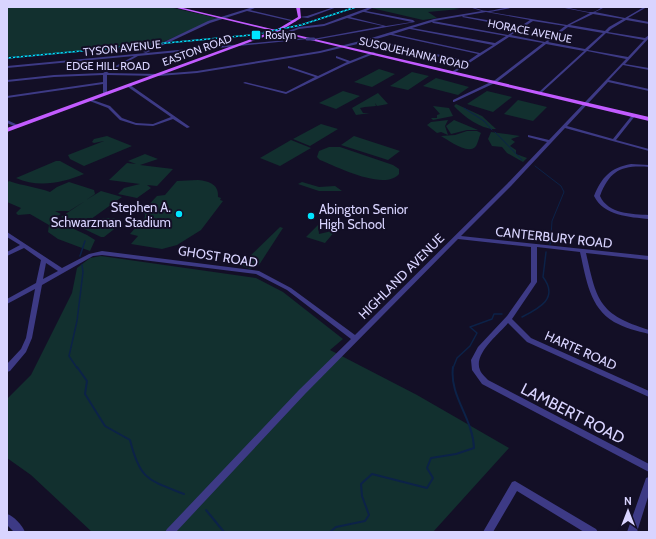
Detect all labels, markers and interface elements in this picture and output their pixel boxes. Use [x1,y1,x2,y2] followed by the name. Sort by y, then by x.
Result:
[487,16,573,46] street label: HORACE AVENUE
[265,28,296,42] place label: Roslyn
[250,29,262,41] marker: Roslyn
[160,31,234,69] street label: EASTON ROAD
[358,34,470,72] street label: SUSQUEHANNA ROAD
[82,37,162,59] street label: TYSON AVENUE
[66,59,150,73] street label: EDGE HILL ROAD
[51,199,171,230] place label: Stephen A. Schwarzman Stadium
[319,201,409,232] place label: Abington Senior High School
[174,209,184,219] marker: Stephen A. Schwarzman Stadium
[306,211,316,221] marker: Abington Senior High School
[495,223,613,251] street label: CANTERBURY ROAD
[355,230,447,322] street label: HIGHLAND AVENUE
[177,242,259,270] street label: GHOST ROAD
[543,327,619,373] street label: HARTE ROAD
[518,379,628,448] street label: LAMBERT ROAD
[608,491,648,531] north arrow
[624,494,632,508] text: N

